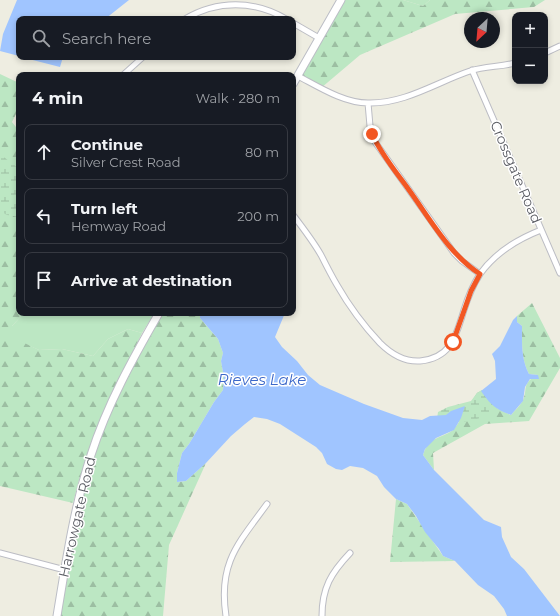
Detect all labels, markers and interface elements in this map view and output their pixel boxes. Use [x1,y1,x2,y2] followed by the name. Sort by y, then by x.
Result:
[464,12,500,48] north arrow
[512,12,548,84] map controls
[512,12,548,48] button: +
[16,16,296,60] search box
[30,27,52,49] icon: search
[62,29,151,48] text: Search here
[512,48,548,84] button: −
[32,88,83,108] text: 4 min
[196,90,280,106] text: Walk · 280 m
[486,118,546,226] street label: Crossgate Road
[363,125,381,143] route end
[71,135,143,154] text: Continue
[33,141,55,163] icon: ahead
[245,144,279,160] text: 80 m
[71,154,180,170] text: Silver Crest Road
[71,199,138,218] text: Turn left
[33,205,55,227] icon: left
[237,208,279,224] text: 200 m
[71,218,166,234] text: Hemway Road
[33,269,55,291] icon: arrive
[71,271,232,290] text: Arrive at destination
[444,333,462,351] route start
[218,370,306,389] water label: Rieves Lake
[54,455,100,579] street label: Harrowgate Road

